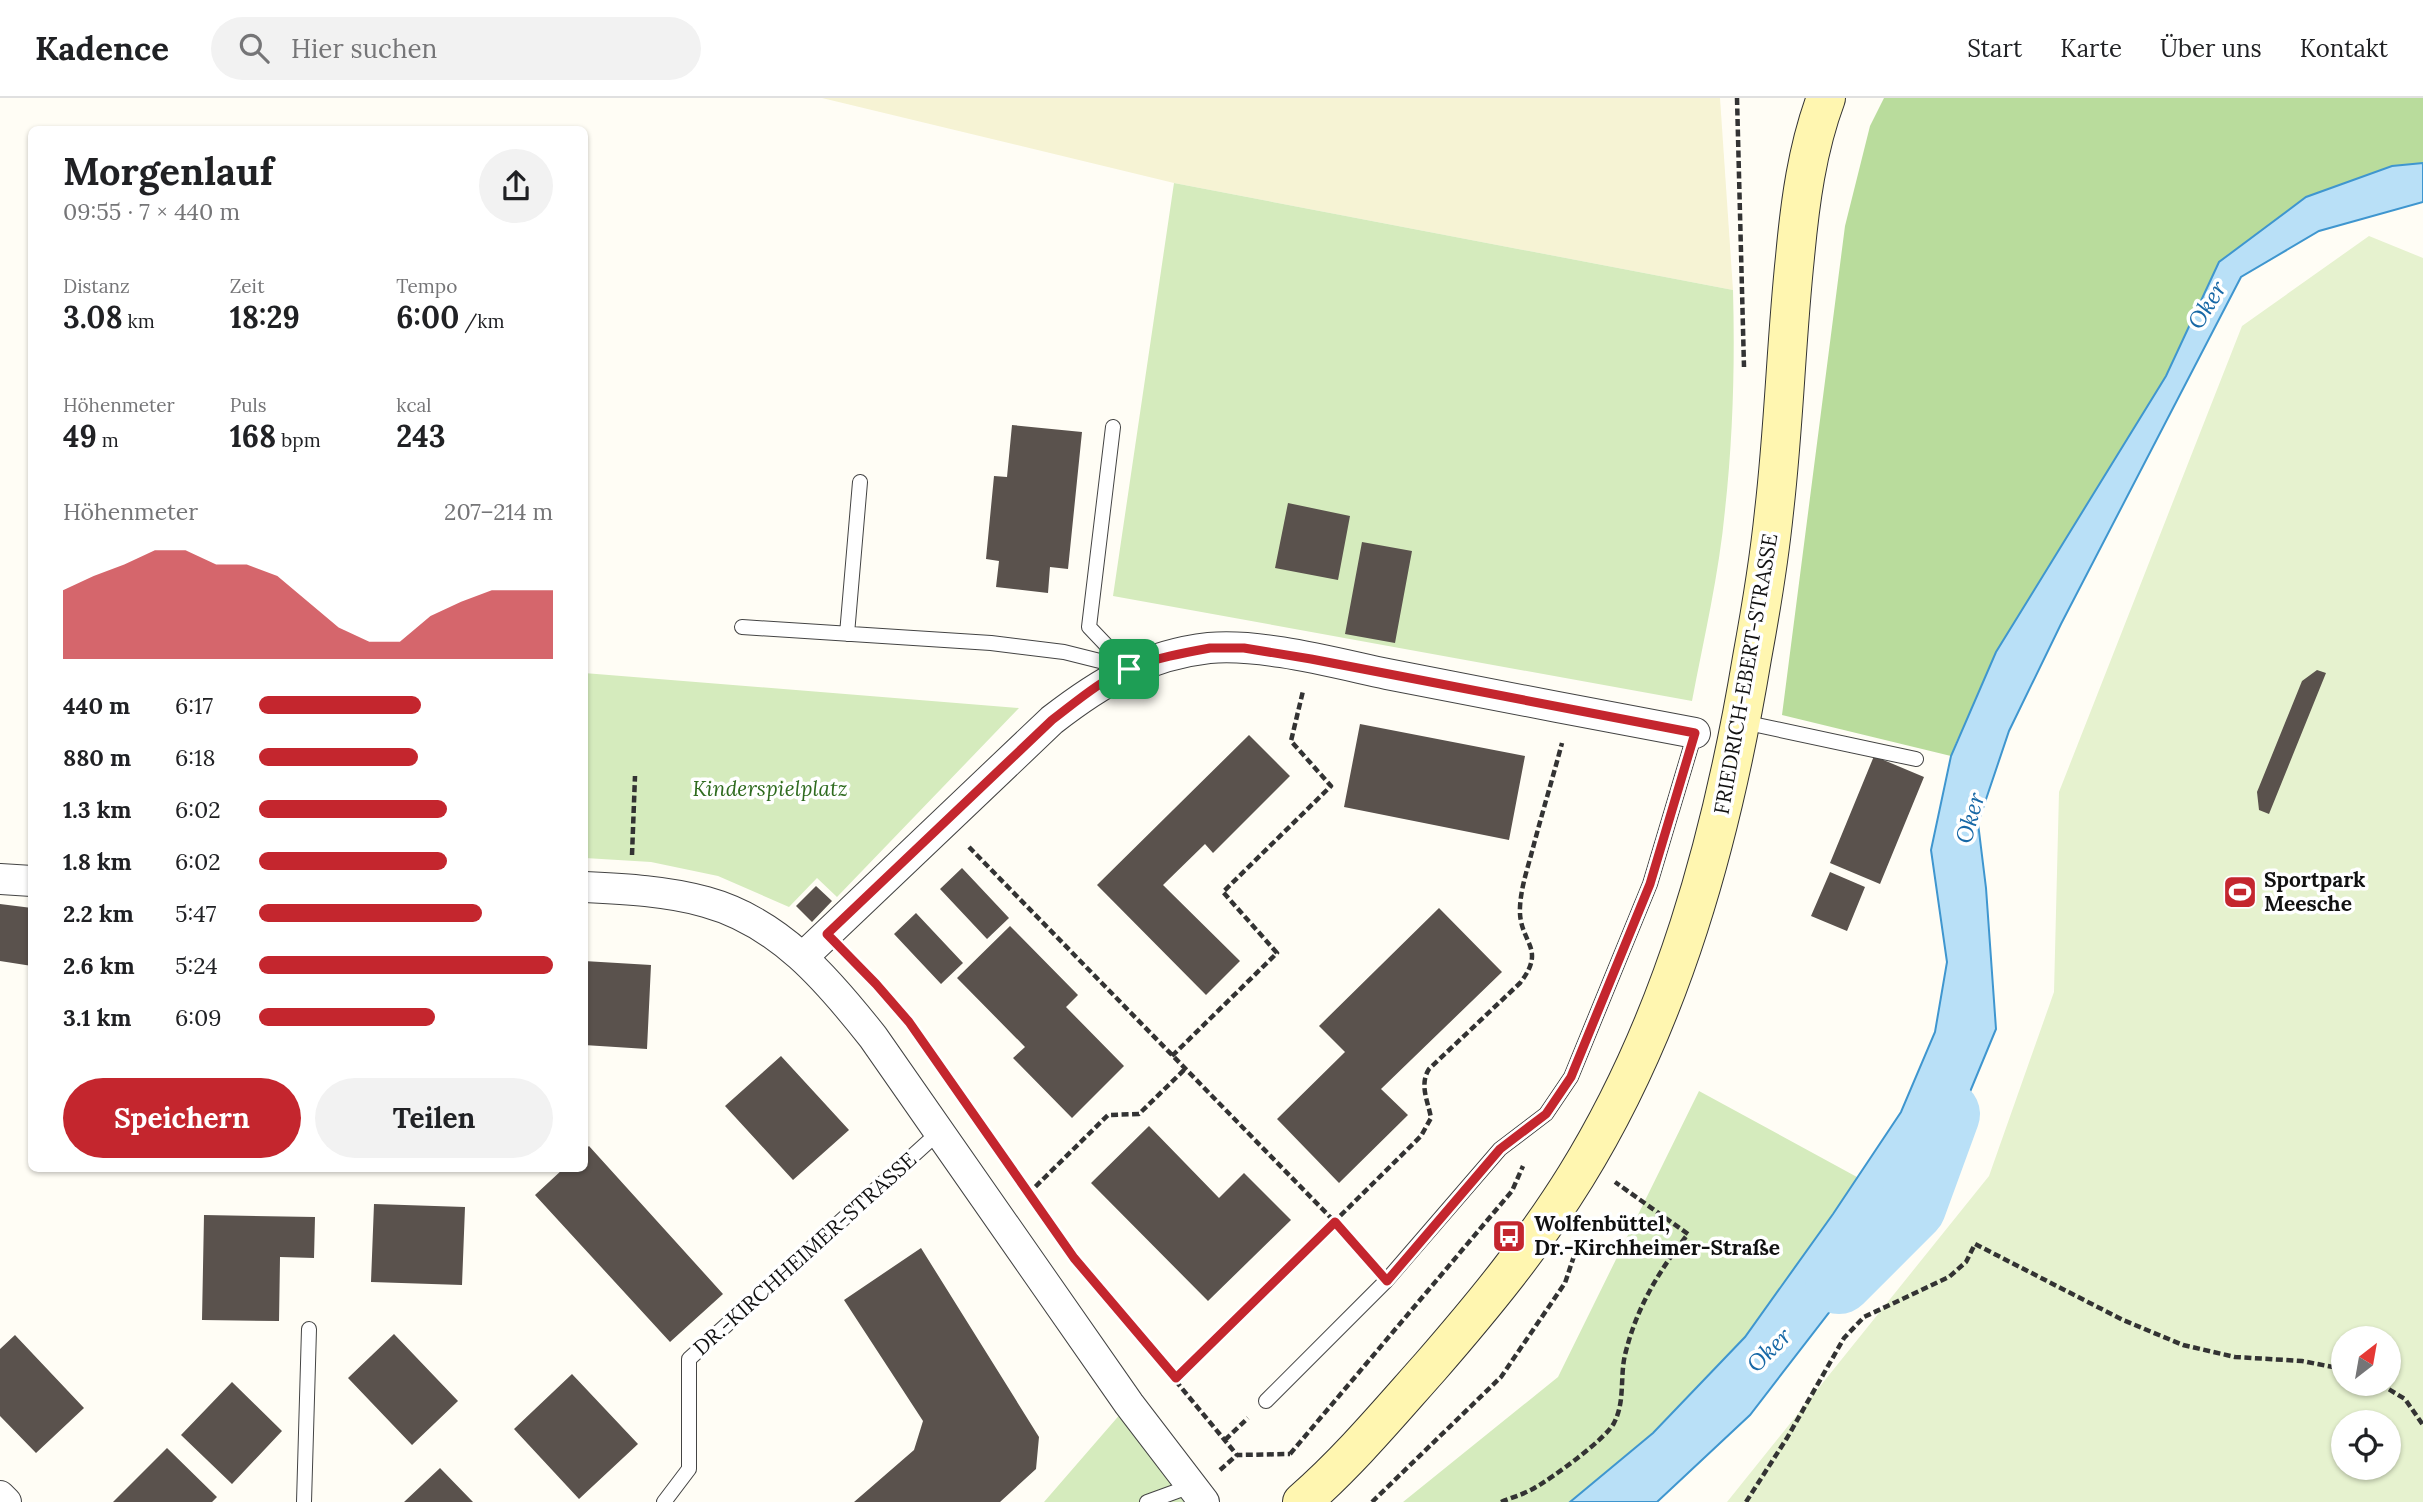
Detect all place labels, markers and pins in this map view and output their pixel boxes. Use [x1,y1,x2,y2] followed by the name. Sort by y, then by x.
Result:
[1099,639,1159,699] pin
[2264,866,2366,917] place label: Sportpark Meesche
[2221,873,2259,911] sports icon: Sportpark Meesche
[1534,1210,1780,1261] place label: Wolfenbüttel, Dr.-Kirchheimer-Straße
[1490,1217,1528,1255] bus stop icon: Wolfenbüttel, Dr.-Kirchheimer-Straße

